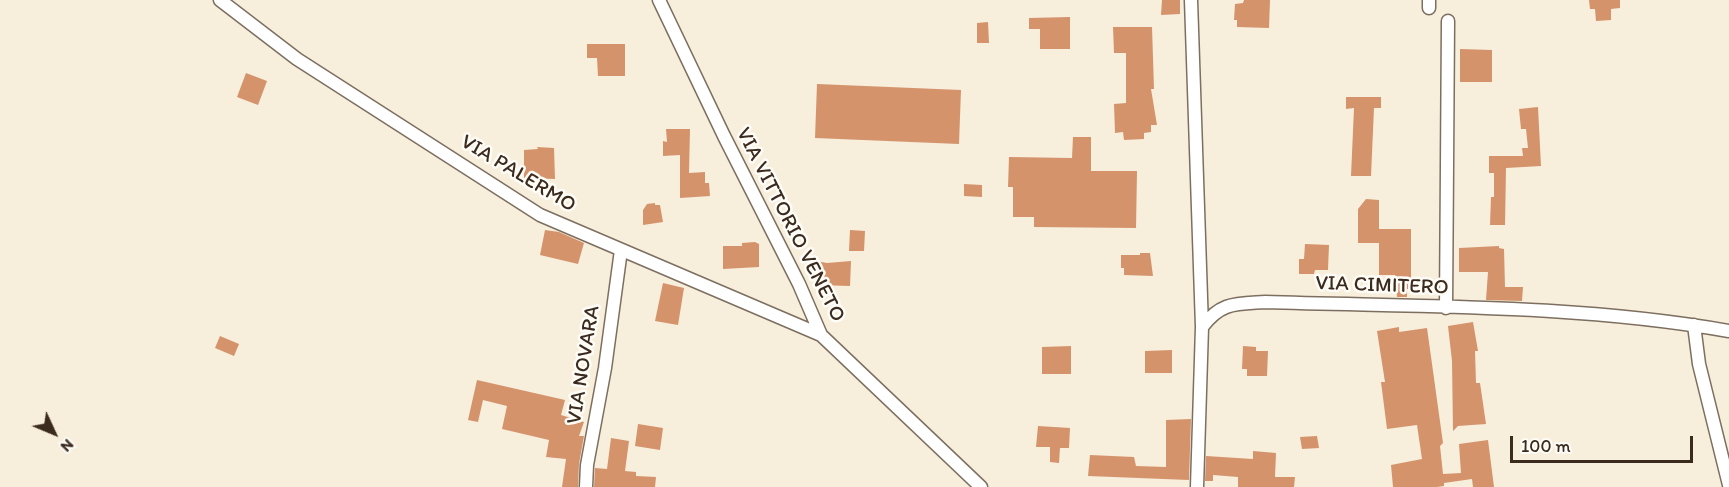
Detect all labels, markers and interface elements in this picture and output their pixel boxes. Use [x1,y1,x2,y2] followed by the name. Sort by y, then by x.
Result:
[730,124,850,326] street label: VIA VITTORIO VENETO
[456,130,580,218] street label: VIA PALERMO
[1315,271,1449,301] street label: VIA CIMITERO
[562,304,606,426] street label: VIA NOVARA
[24,403,84,463] north arrow
[1513,424,1696,462] scale bar
[57,435,78,456] text: N
[1521,435,1571,457] text: 100 m

